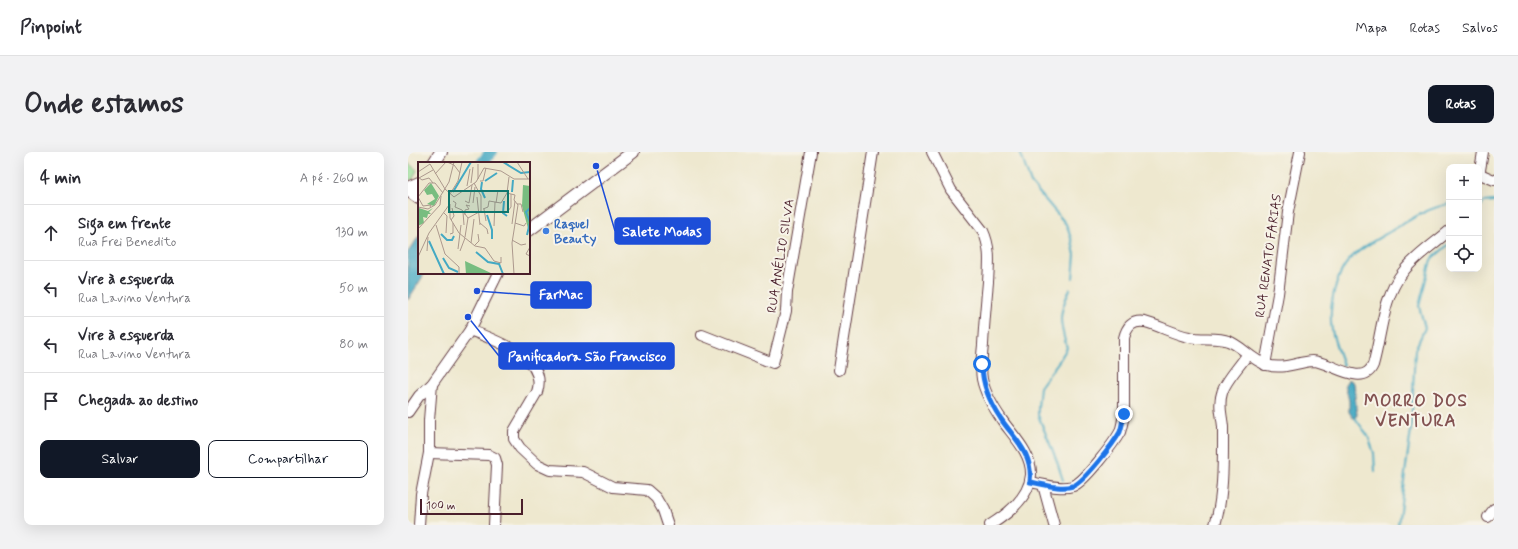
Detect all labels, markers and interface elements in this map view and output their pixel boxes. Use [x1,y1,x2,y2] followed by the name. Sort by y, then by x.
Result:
[20,15,82,40] text: Pinpoint
[1356,19,1387,37] text: Mapa
[1409,19,1440,37] text: Rotas
[1462,19,1498,37] text: Salvos
[1428,85,1494,123] button: Rotas
[24,86,184,123] text: Onde estamos
[418,162,530,274] inset map
[1446,164,1482,272] map controls
[1446,164,1482,200] button: +
[40,167,81,189] text: 4 min
[300,170,368,187] text: A pé · 260 m
[1252,193,1286,319] street label: RUA RENATO FARIAS
[763,198,798,314] street label: RUA ANÉLIO SILVA
[1446,200,1482,236] button: −
[78,214,171,234] text: Siga em frente
[554,216,597,248] place label: Raquel Beauty
[615,218,710,244] callout: Salete Modas
[40,222,62,244] icon: ahead
[622,223,702,241] text: Salete Modas
[335,224,368,241] text: 130 m
[541,226,551,236] marker: Raquel Beauty
[78,234,176,251] text: Rua Frei Benedito
[1446,236,1482,272] button: locate
[78,270,174,290] text: Vire à esquerda
[40,278,62,300] icon: left
[339,280,368,297] text: 50 m
[531,282,591,308] callout: FarMac
[539,286,583,304] text: FarMac
[78,290,191,307] text: Rua Lavino Ventura
[78,326,174,346] text: Vire à esquerda
[40,334,62,356] icon: left
[339,336,368,353] text: 80 m
[499,343,674,369] callout: Panificadora São Francisco
[78,346,191,363] text: Rua Lavino Ventura
[508,348,666,366] text: Panificadora São Francisco
[973,355,991,373] route start
[40,390,62,412] icon: arrive
[1364,390,1468,432] district label: MORRO DOS VENTURA
[78,391,198,411] text: Chegada ao destino
[1115,405,1133,423] route end
[40,440,200,478] button: Salvar
[208,440,368,478] button: Compartilhar
[420,497,523,516] scale bar
[426,499,456,513] text: 100 m

